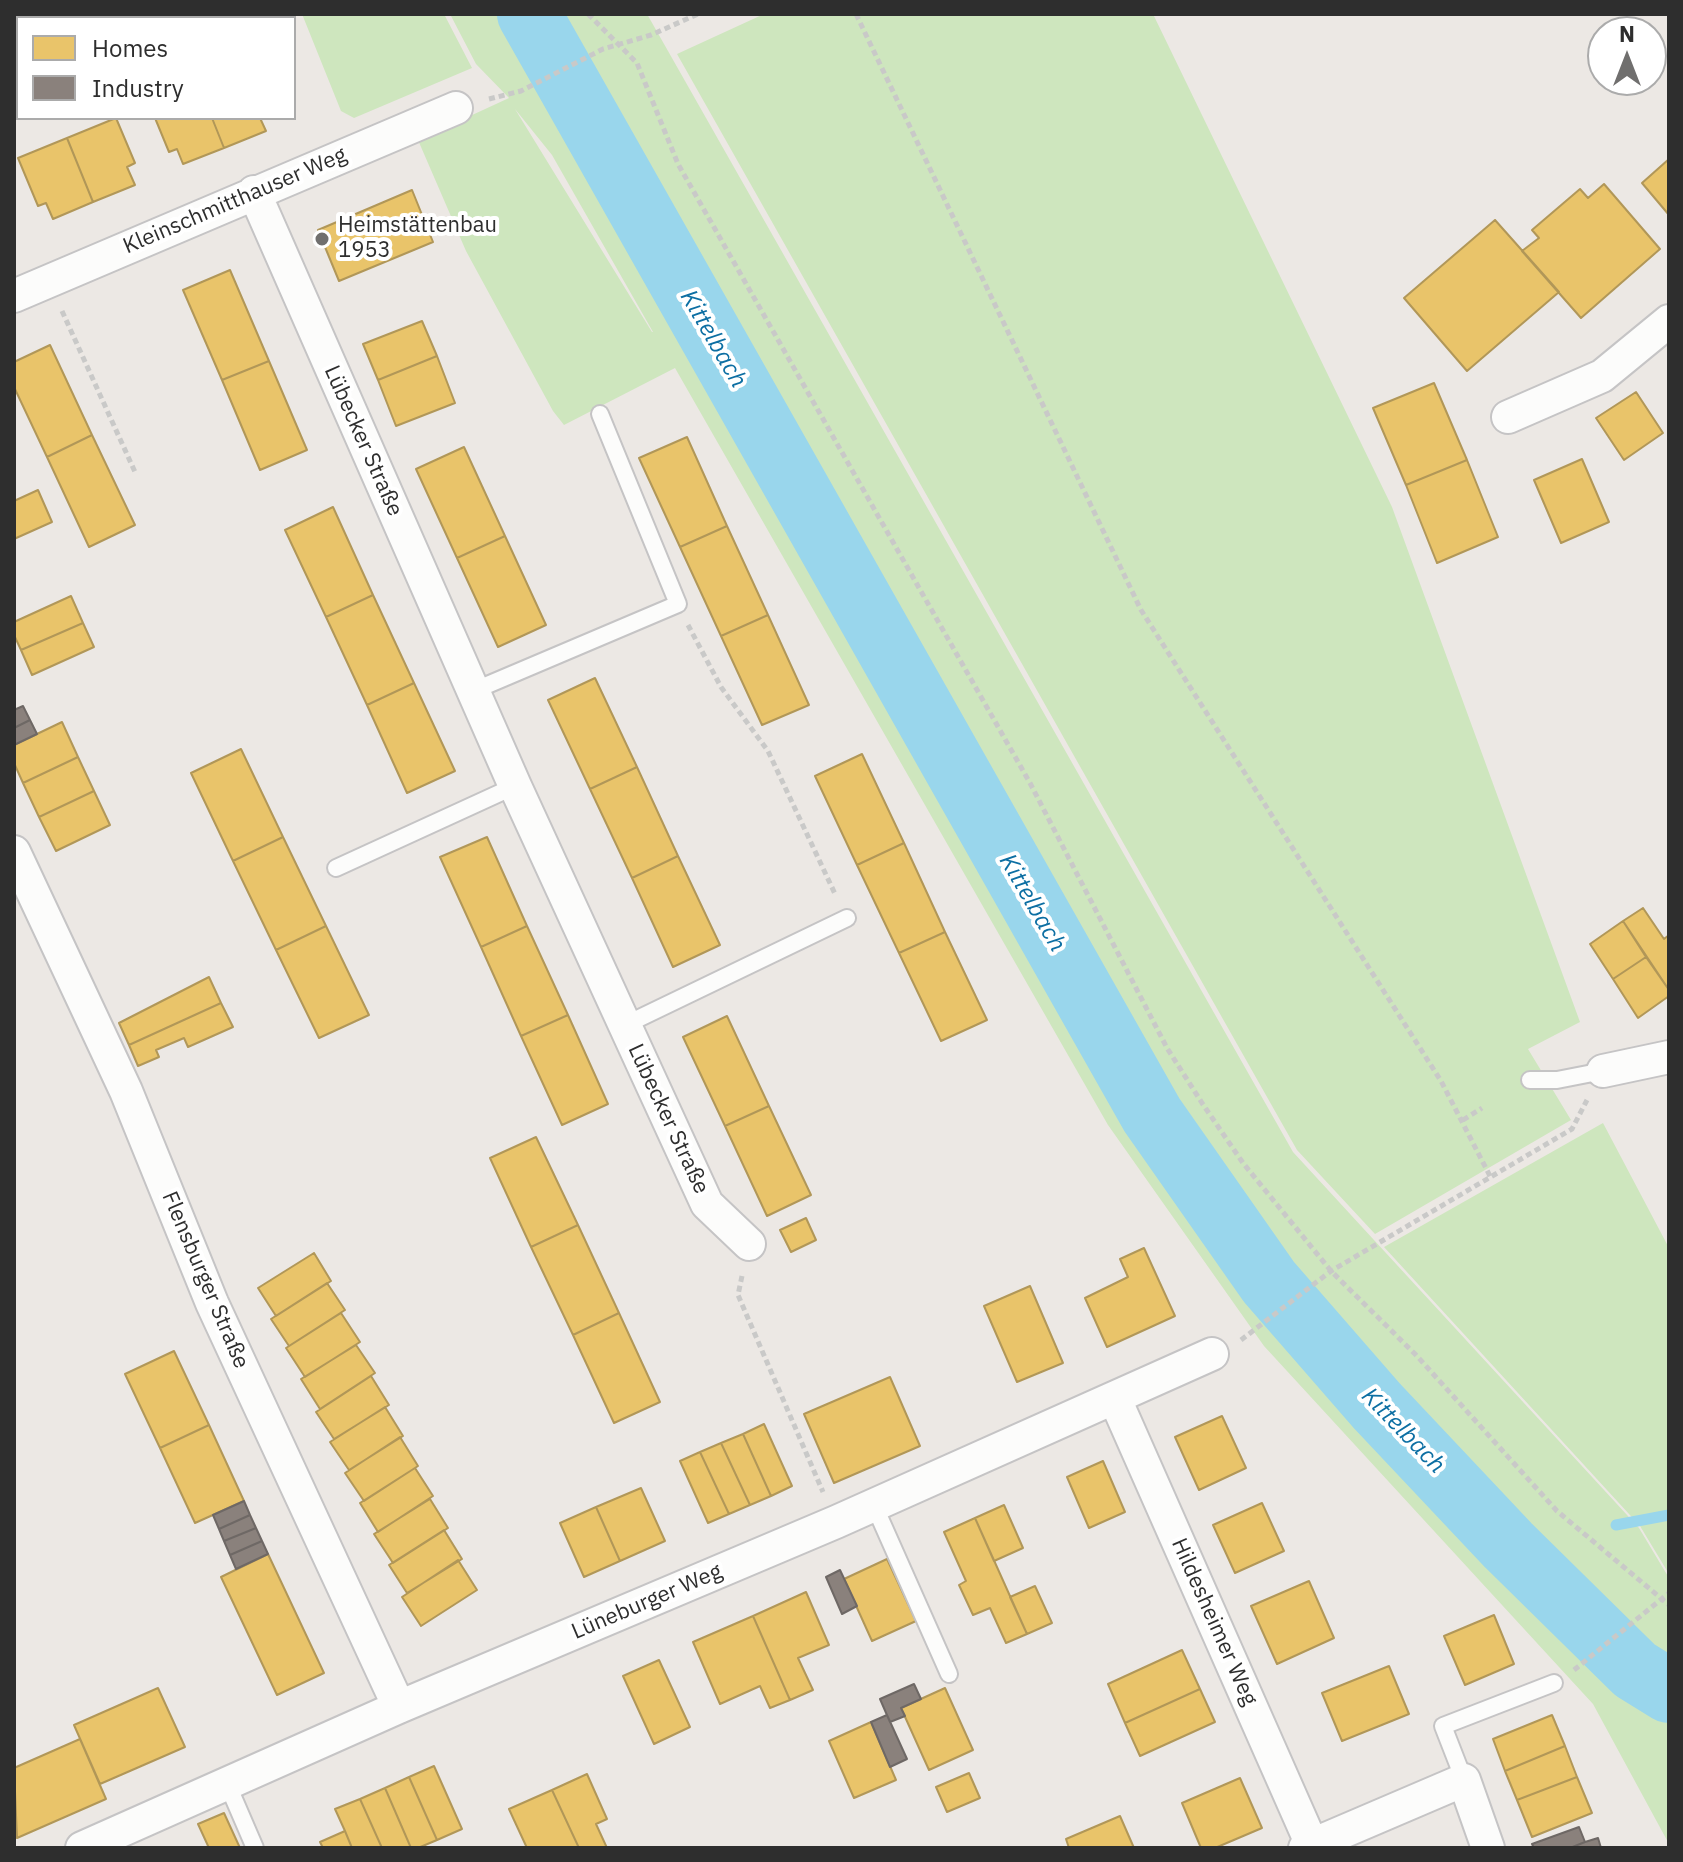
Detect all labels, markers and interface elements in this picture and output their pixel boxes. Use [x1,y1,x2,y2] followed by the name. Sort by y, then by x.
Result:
[16,16,296,120] legend
[1587,16,1667,96] north arrow
[1619,19,1635,48] text: N
[92,32,168,64] text: Homes
[92,72,184,104] text: Industry
[119,142,351,260] street label: Kleinschmitthauser Weg
[338,213,497,264] place label: Heimstättenbau 1953
[313,230,331,248] marker: Heimstättenbau 1953
[674,285,752,393] water label: Kittelbach
[318,362,408,520] street label: Lübecker Straße
[993,849,1071,957] water label: Kittelbach
[622,1040,714,1198] street label: Lübecker Straße
[156,1188,254,1372] street label: Flensburger Straße
[1355,1382,1451,1480] water label: Kittelbach
[1165,1534,1263,1710] street label: Hildesheimer Weg
[568,1558,726,1646] street label: Lüneburger Weg

